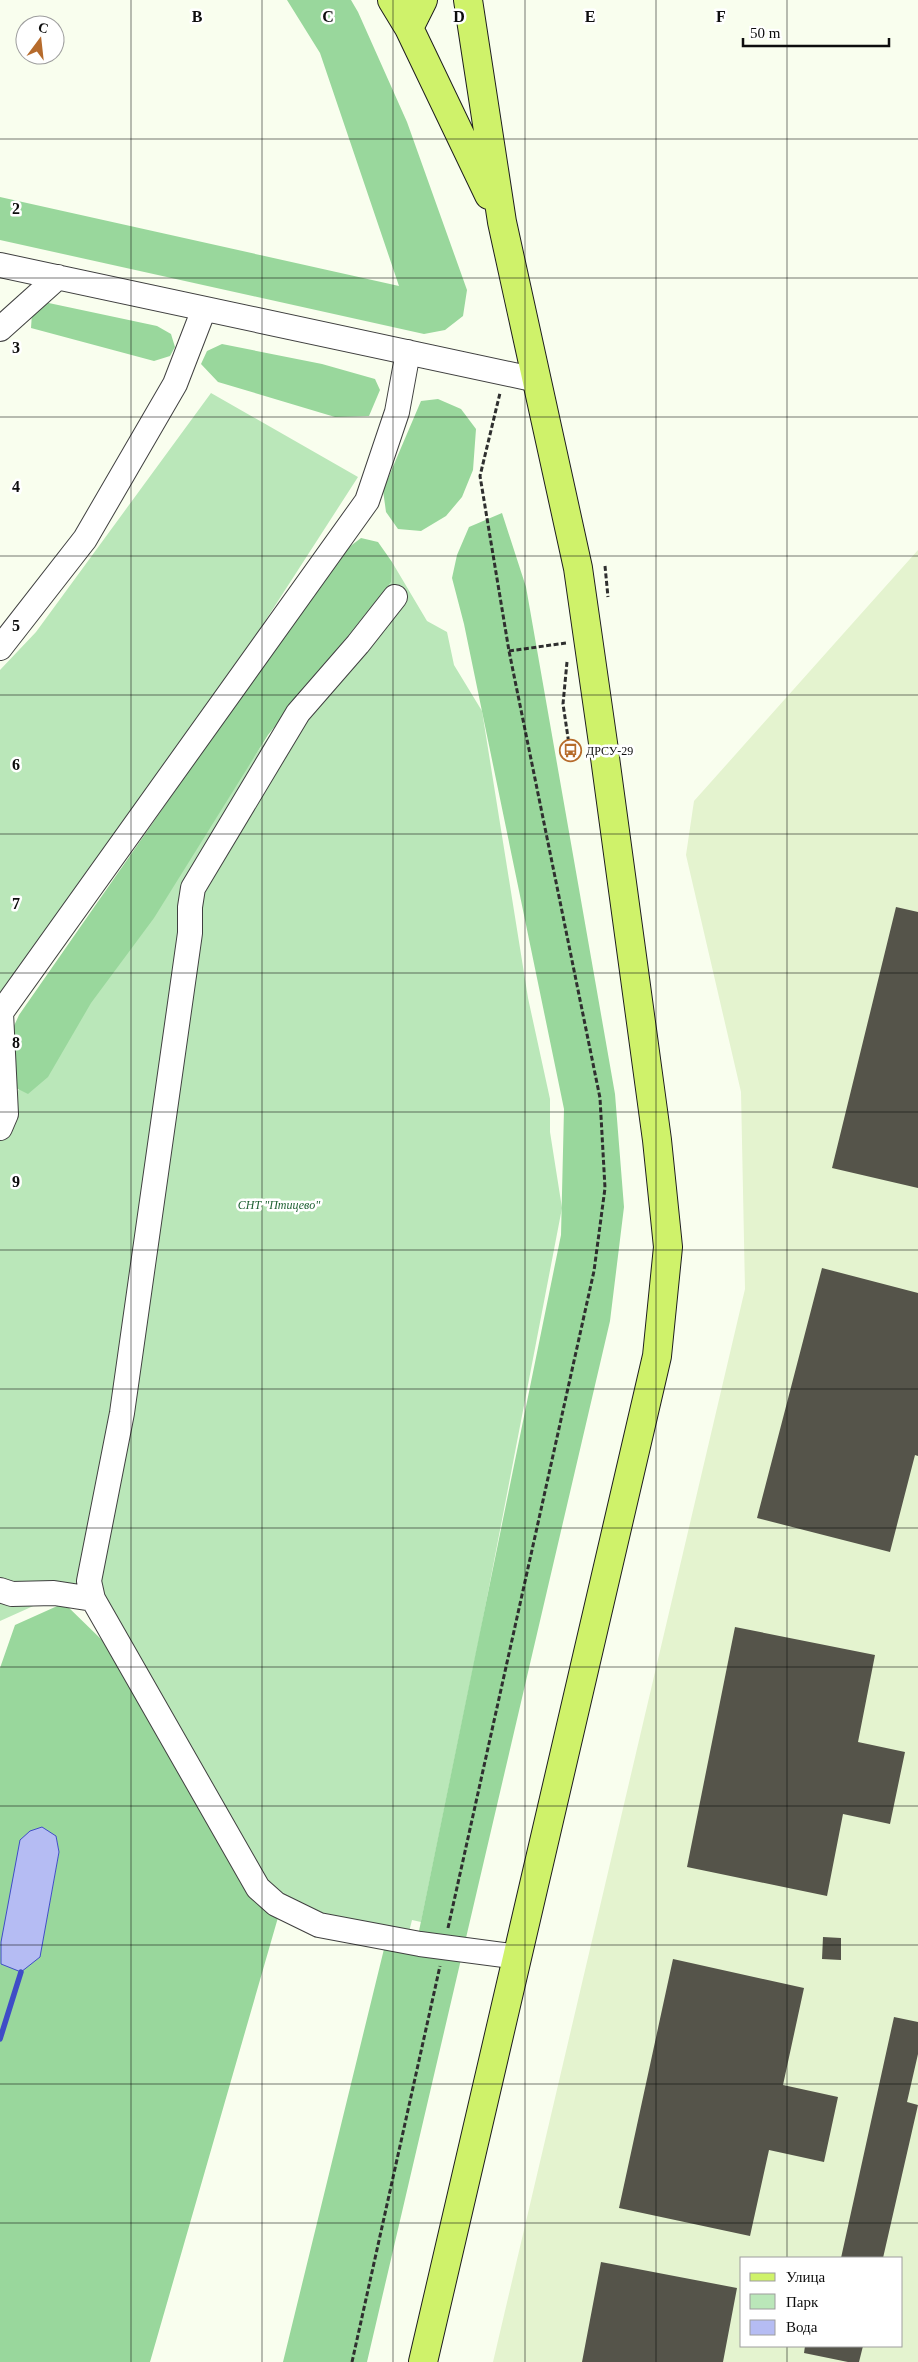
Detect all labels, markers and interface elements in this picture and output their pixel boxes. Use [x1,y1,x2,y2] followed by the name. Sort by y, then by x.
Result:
[192,8,203,25] text: B
[322,8,334,25] text: C
[453,8,465,25] text: D
[585,8,595,25] text: E
[716,8,726,25] text: F
[15,15,65,65] north arrow
[743,15,889,47] scale bar
[36,19,50,36] text: С
[750,25,781,41] text: 50 m
[12,200,20,217] text: 2
[12,339,20,356] text: 3
[12,478,20,495] text: 4
[12,617,20,634] text: 5
[558,739,582,763] bus stop icon: ДРСУ-29
[586,744,633,758] place label: ДРСУ-29
[12,756,20,773] text: 6
[12,895,20,912] text: 7
[12,1034,20,1051] text: 8
[12,1173,20,1190] text: 9
[238,1198,321,1212] park label: СНТ "Птицево"
[740,2257,903,2347] legend
[786,2269,825,2285] text: Улица
[786,2294,819,2310] text: Парк
[786,2319,818,2335] text: Вода

